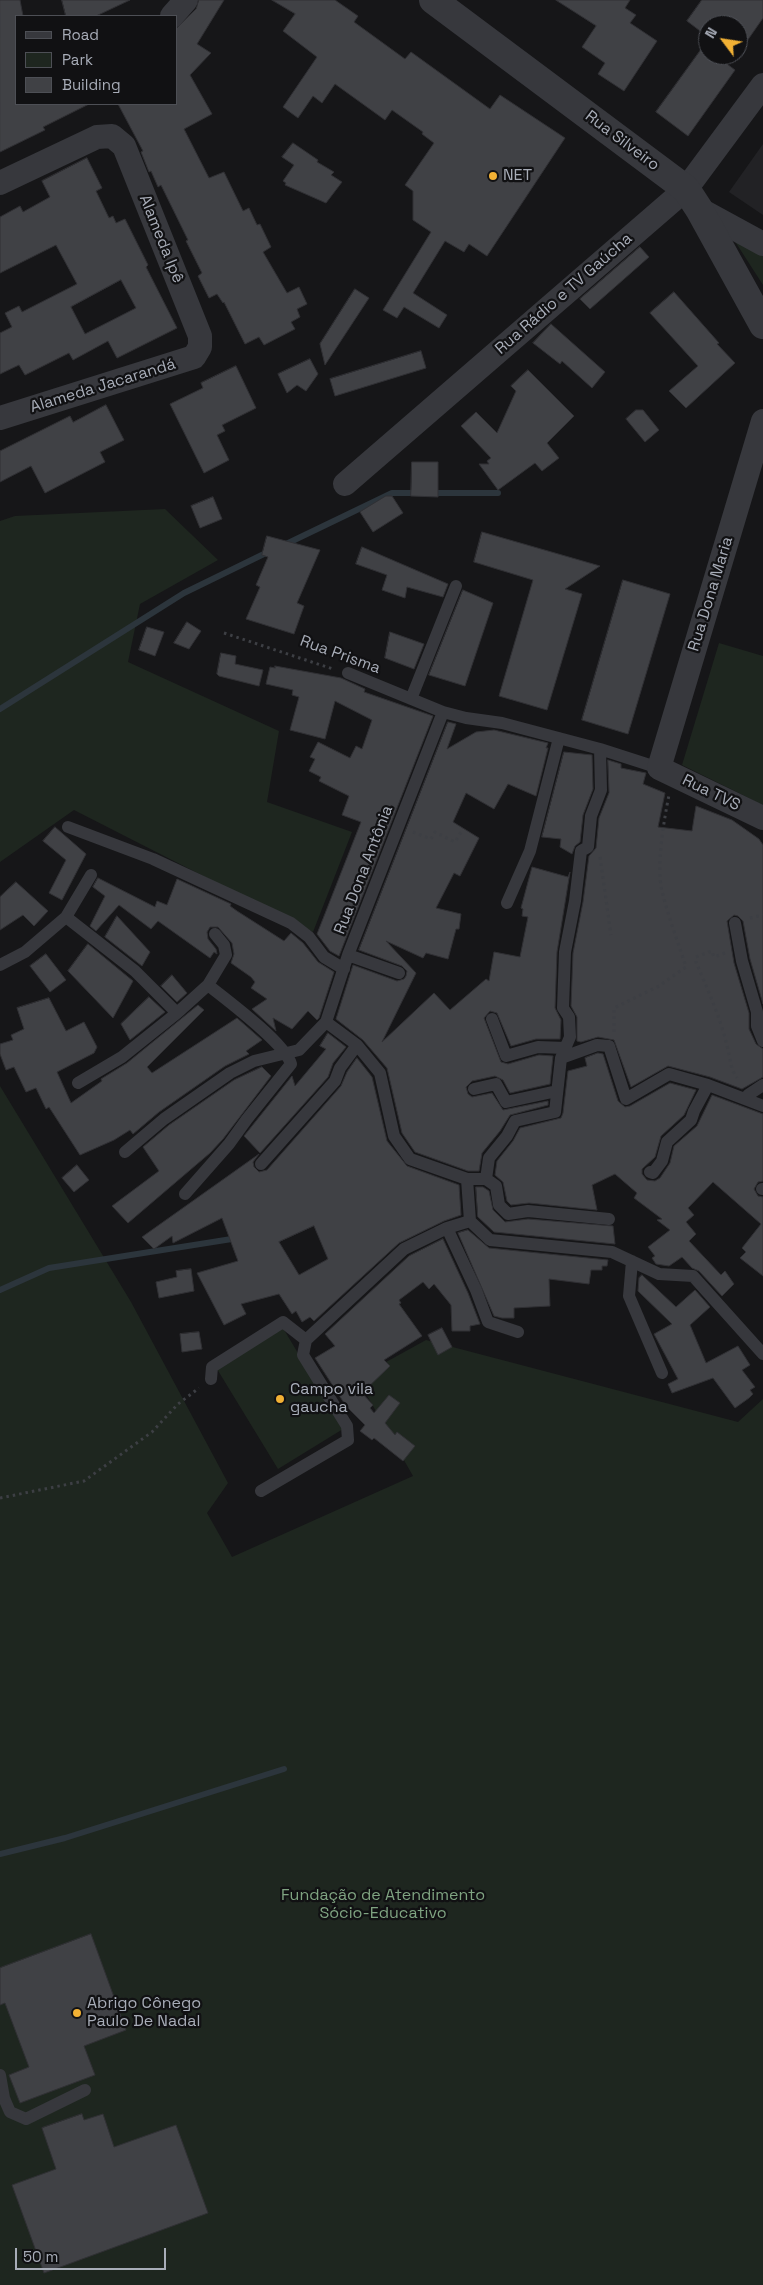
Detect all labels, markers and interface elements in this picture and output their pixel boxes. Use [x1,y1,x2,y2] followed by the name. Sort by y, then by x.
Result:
[15,15,178,105] legend
[698,15,748,65] north arrow
[701,24,721,41] text: N
[62,25,99,44] text: Road
[62,50,93,69] text: Park
[62,75,121,94] text: Building
[581,107,663,175] street label: Rua Silveiro
[503,166,532,186] place label: NET
[487,170,499,182] marker: NET
[135,192,187,286] street label: Alameda Ipê
[491,229,637,359] street label: Rua Rádio e TV Gaúcha
[28,355,178,417] street label: Alameda Jacarandá
[684,534,738,654] street label: Rua Dona Maria
[297,632,383,678] street label: Rua Prisma
[679,771,743,815] street label: Rua TVS
[331,803,397,937] street label: Rua Dona Antônia
[290,1380,373,1418] place label: Campo vila gaucha
[274,1393,286,1405] marker: Campo vila gaucha
[281,1886,485,1924] park label: Fundação de Atendimento Sócio-Educativo
[87,1994,201,2032] place label: Abrigo Cônego Paulo De Nadal
[71,2007,83,2019] marker: Abrigo Cônego Paulo De Nadal
[18,2238,169,2270] scale bar
[23,2247,58,2266] text: 50 m

